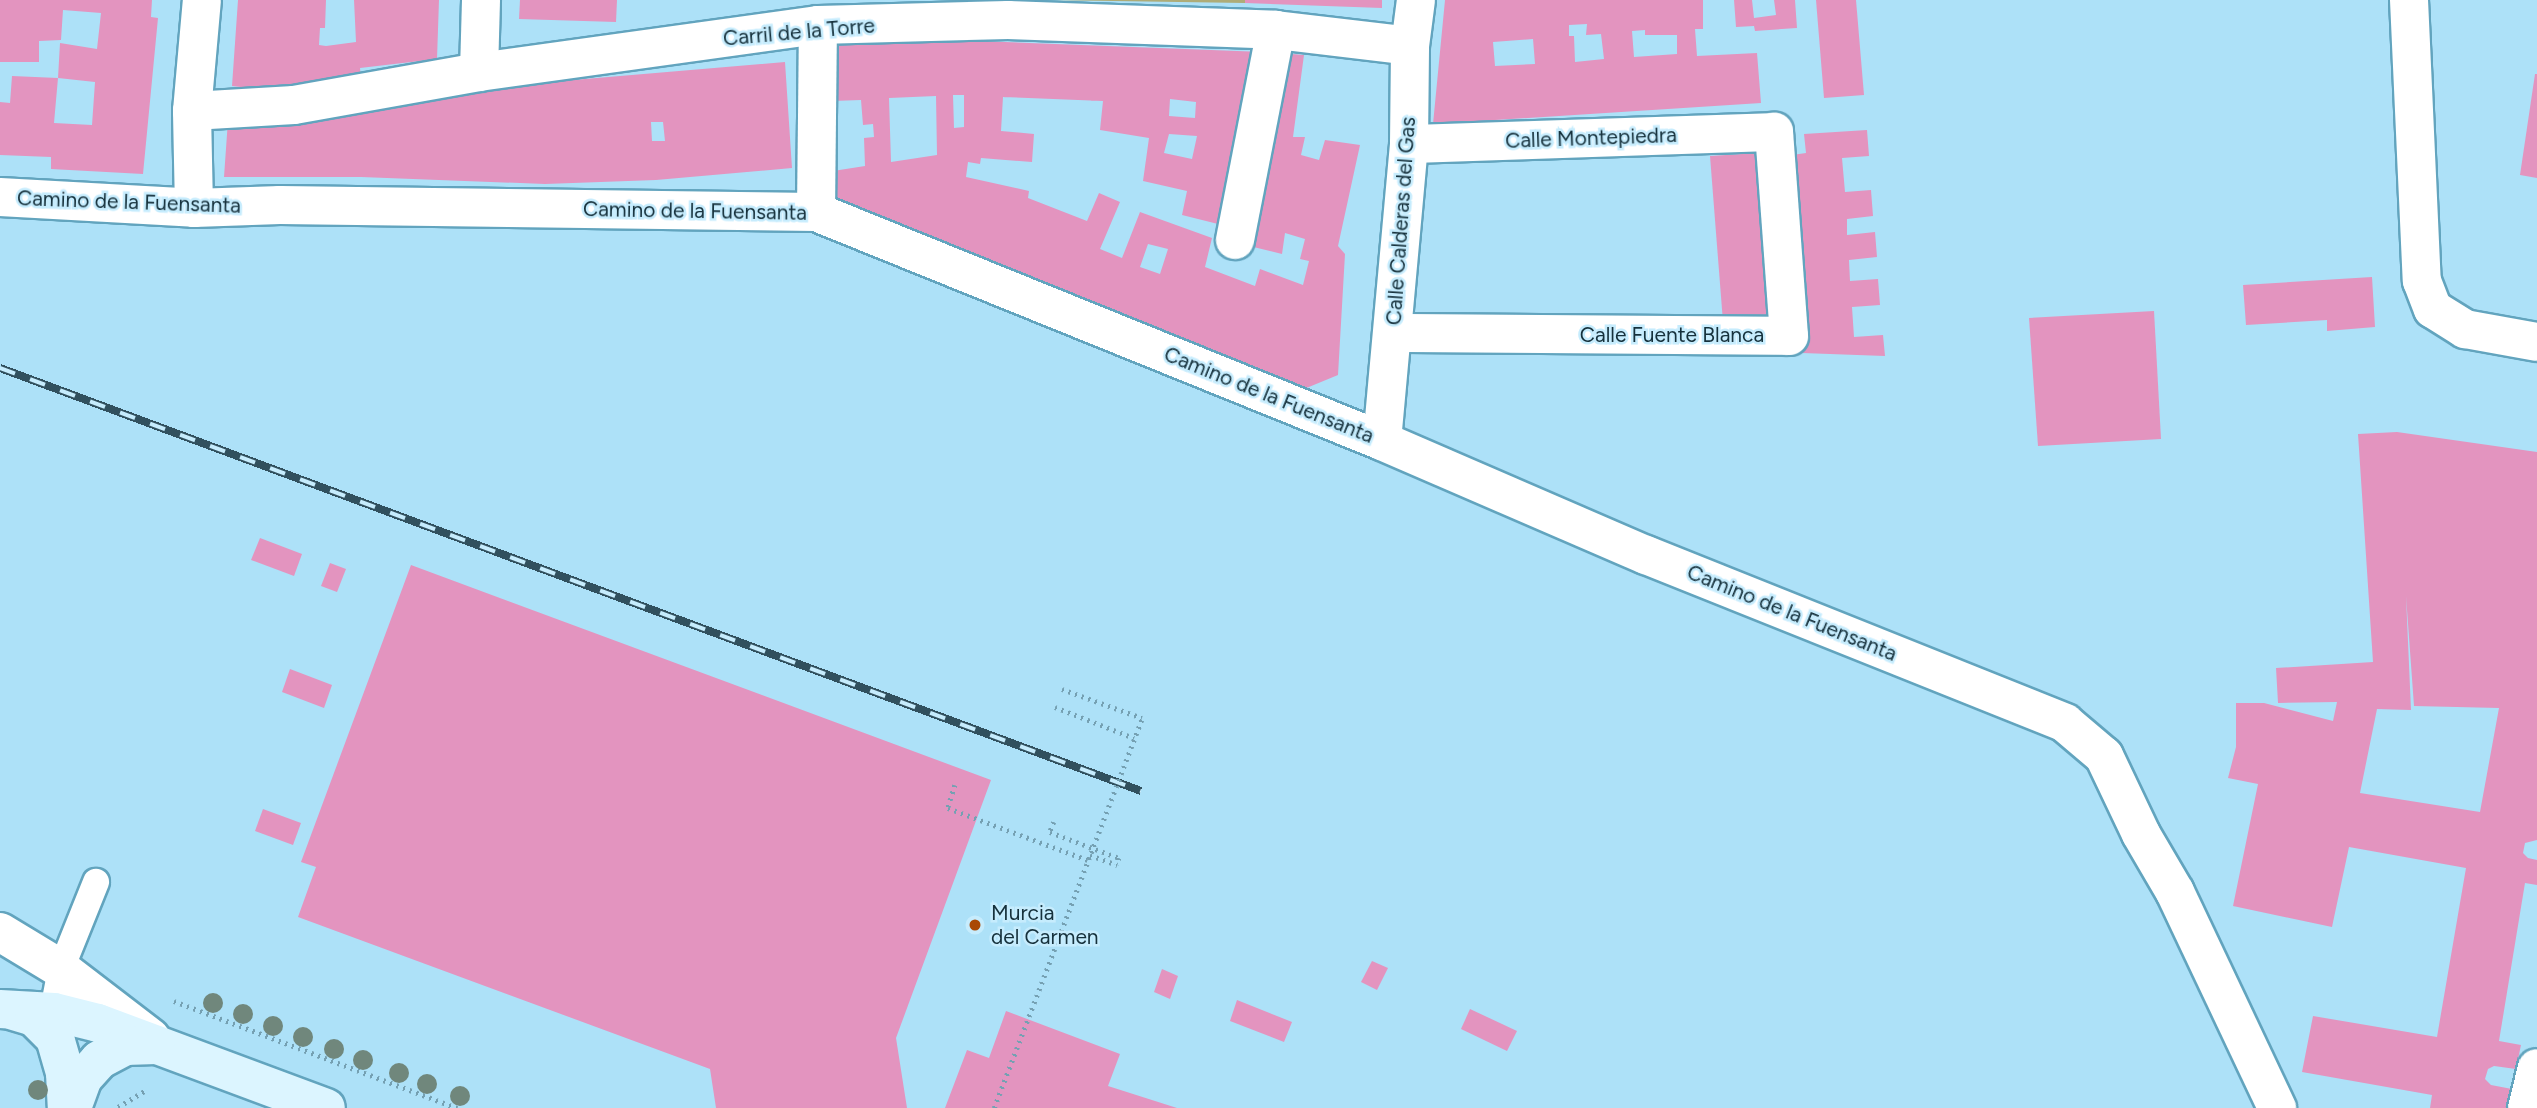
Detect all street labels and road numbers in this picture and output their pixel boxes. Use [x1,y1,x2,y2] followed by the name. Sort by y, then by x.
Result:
[722,13,876,51] street label: Carril de la Torre
[1381,116,1421,326] street label: Calle Calderas del Gas
[1505,122,1677,154] street label: Calle Montepiedra
[17,185,241,219] street label: Camino de la Fuensanta
[583,196,807,226] street label: Camino de la Fuensanta
[1580,322,1764,348] street label: Calle Fuente Blanca
[1160,341,1378,449] street label: Camino de la Fuensanta
[1683,559,1901,667] street label: Camino de la Fuensanta

